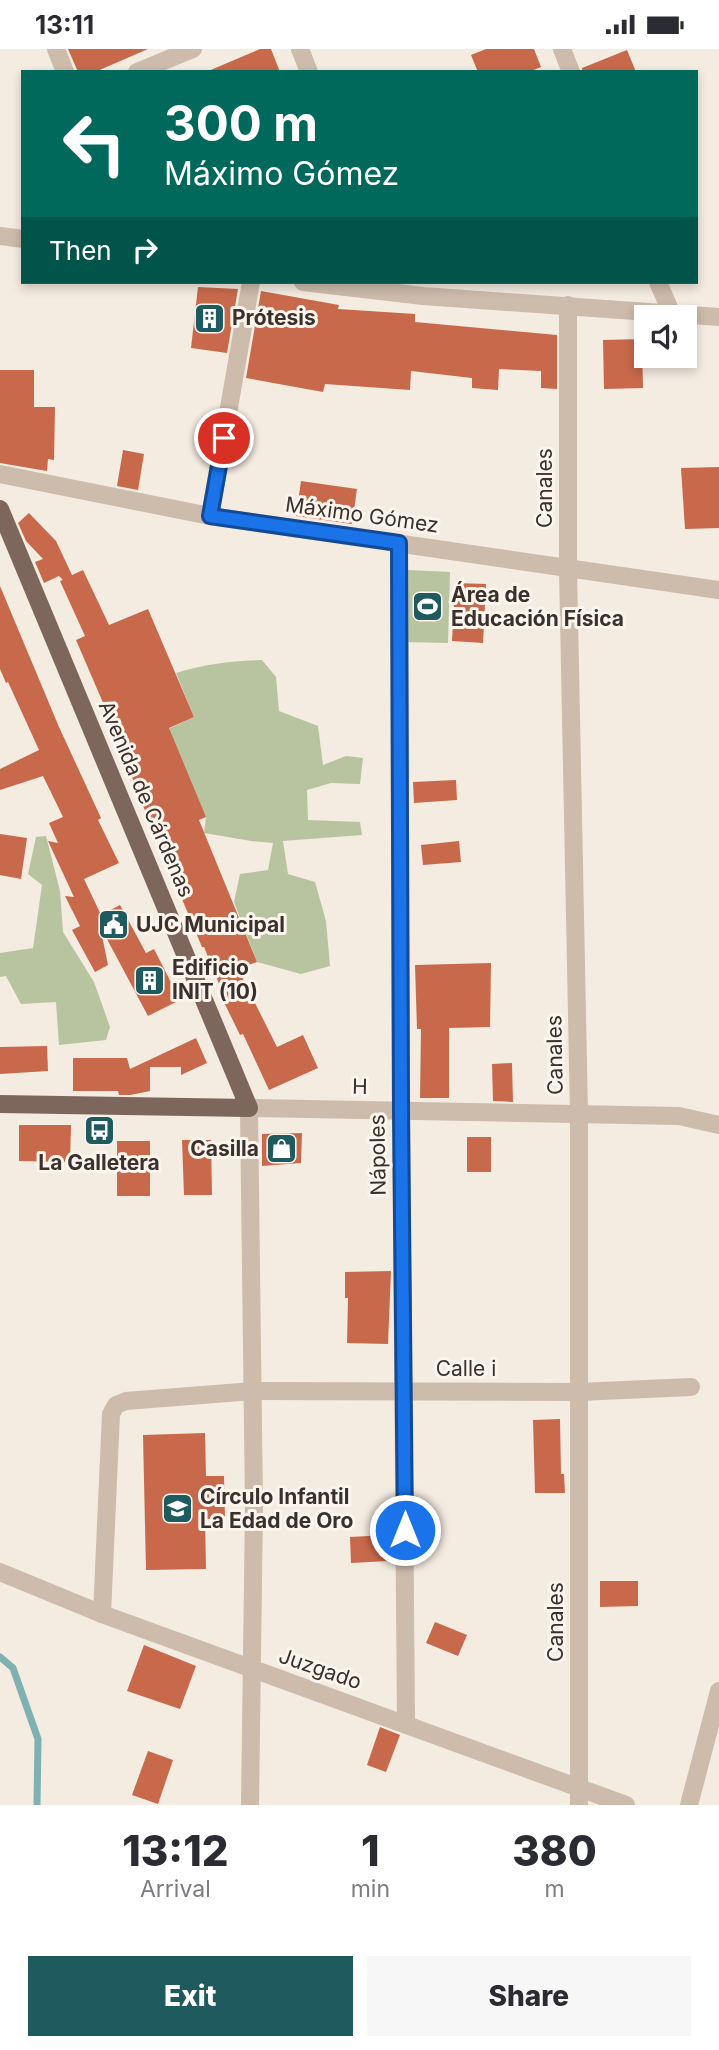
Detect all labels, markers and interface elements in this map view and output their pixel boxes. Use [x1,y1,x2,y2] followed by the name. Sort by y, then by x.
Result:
[35,9,94,40] text: 13:11
[164,94,318,153] text: 300 m
[49,98,140,189] icon: left
[164,154,399,193] text: Máximo Gómez
[126,231,164,269] icon: right
[49,235,112,266] text: Then
[192,301,226,335] building icon: Prótesis
[232,305,316,330] place label: Prótesis
[634,305,697,368] map controls
[634,305,697,368] button: sound
[194,408,254,468] pin
[205,419,243,457] icon: arrive
[532,448,557,528] street label: Canales
[284,491,440,538] street label: Máximo Gómez
[451,581,624,631] place label: Área de Educación Física
[411,590,445,624] sports icon: Área de Educación Física
[94,697,199,901] street label: Avenida de Cárdenas
[96,908,130,942] public building icon: UJC Municipal
[136,912,285,937] place label: UJC Municipal
[172,955,258,1004] place label: Edificio INIT (10)
[132,963,166,997] building icon: Edificio INIT (10)
[541,1015,568,1095] street label: Canales
[352,1074,368,1099] street label: H
[82,1114,116,1148] bus stop icon: La Galletera
[364,1114,391,1196] street label: Nápoles
[265,1132,299,1166] shop icon: Casilla
[190,1136,259,1161] place label: Casilla
[38,1150,160,1175] place label: La Galletera
[436,1356,496,1381] street label: Calle i
[200,1484,353,1533] place label: Círculo Infantil La Edad de Oro
[160,1492,194,1526] school or university icon: Círculo Infantil La Edad de Oro
[368,1493,442,1567] position arrow
[543,1582,568,1662] street label: Canales
[276,1643,365,1694] street label: Juzgado
[122,1825,228,1876] text: 13:12
[361,1825,380,1876] text: 1
[512,1825,597,1876] text: 380
[140,1875,211,1903] text: Arrival
[351,1875,390,1903] text: min
[544,1875,565,1903] text: m
[28,1956,353,2036] button: Exit
[367,1956,691,2036] button: Share

